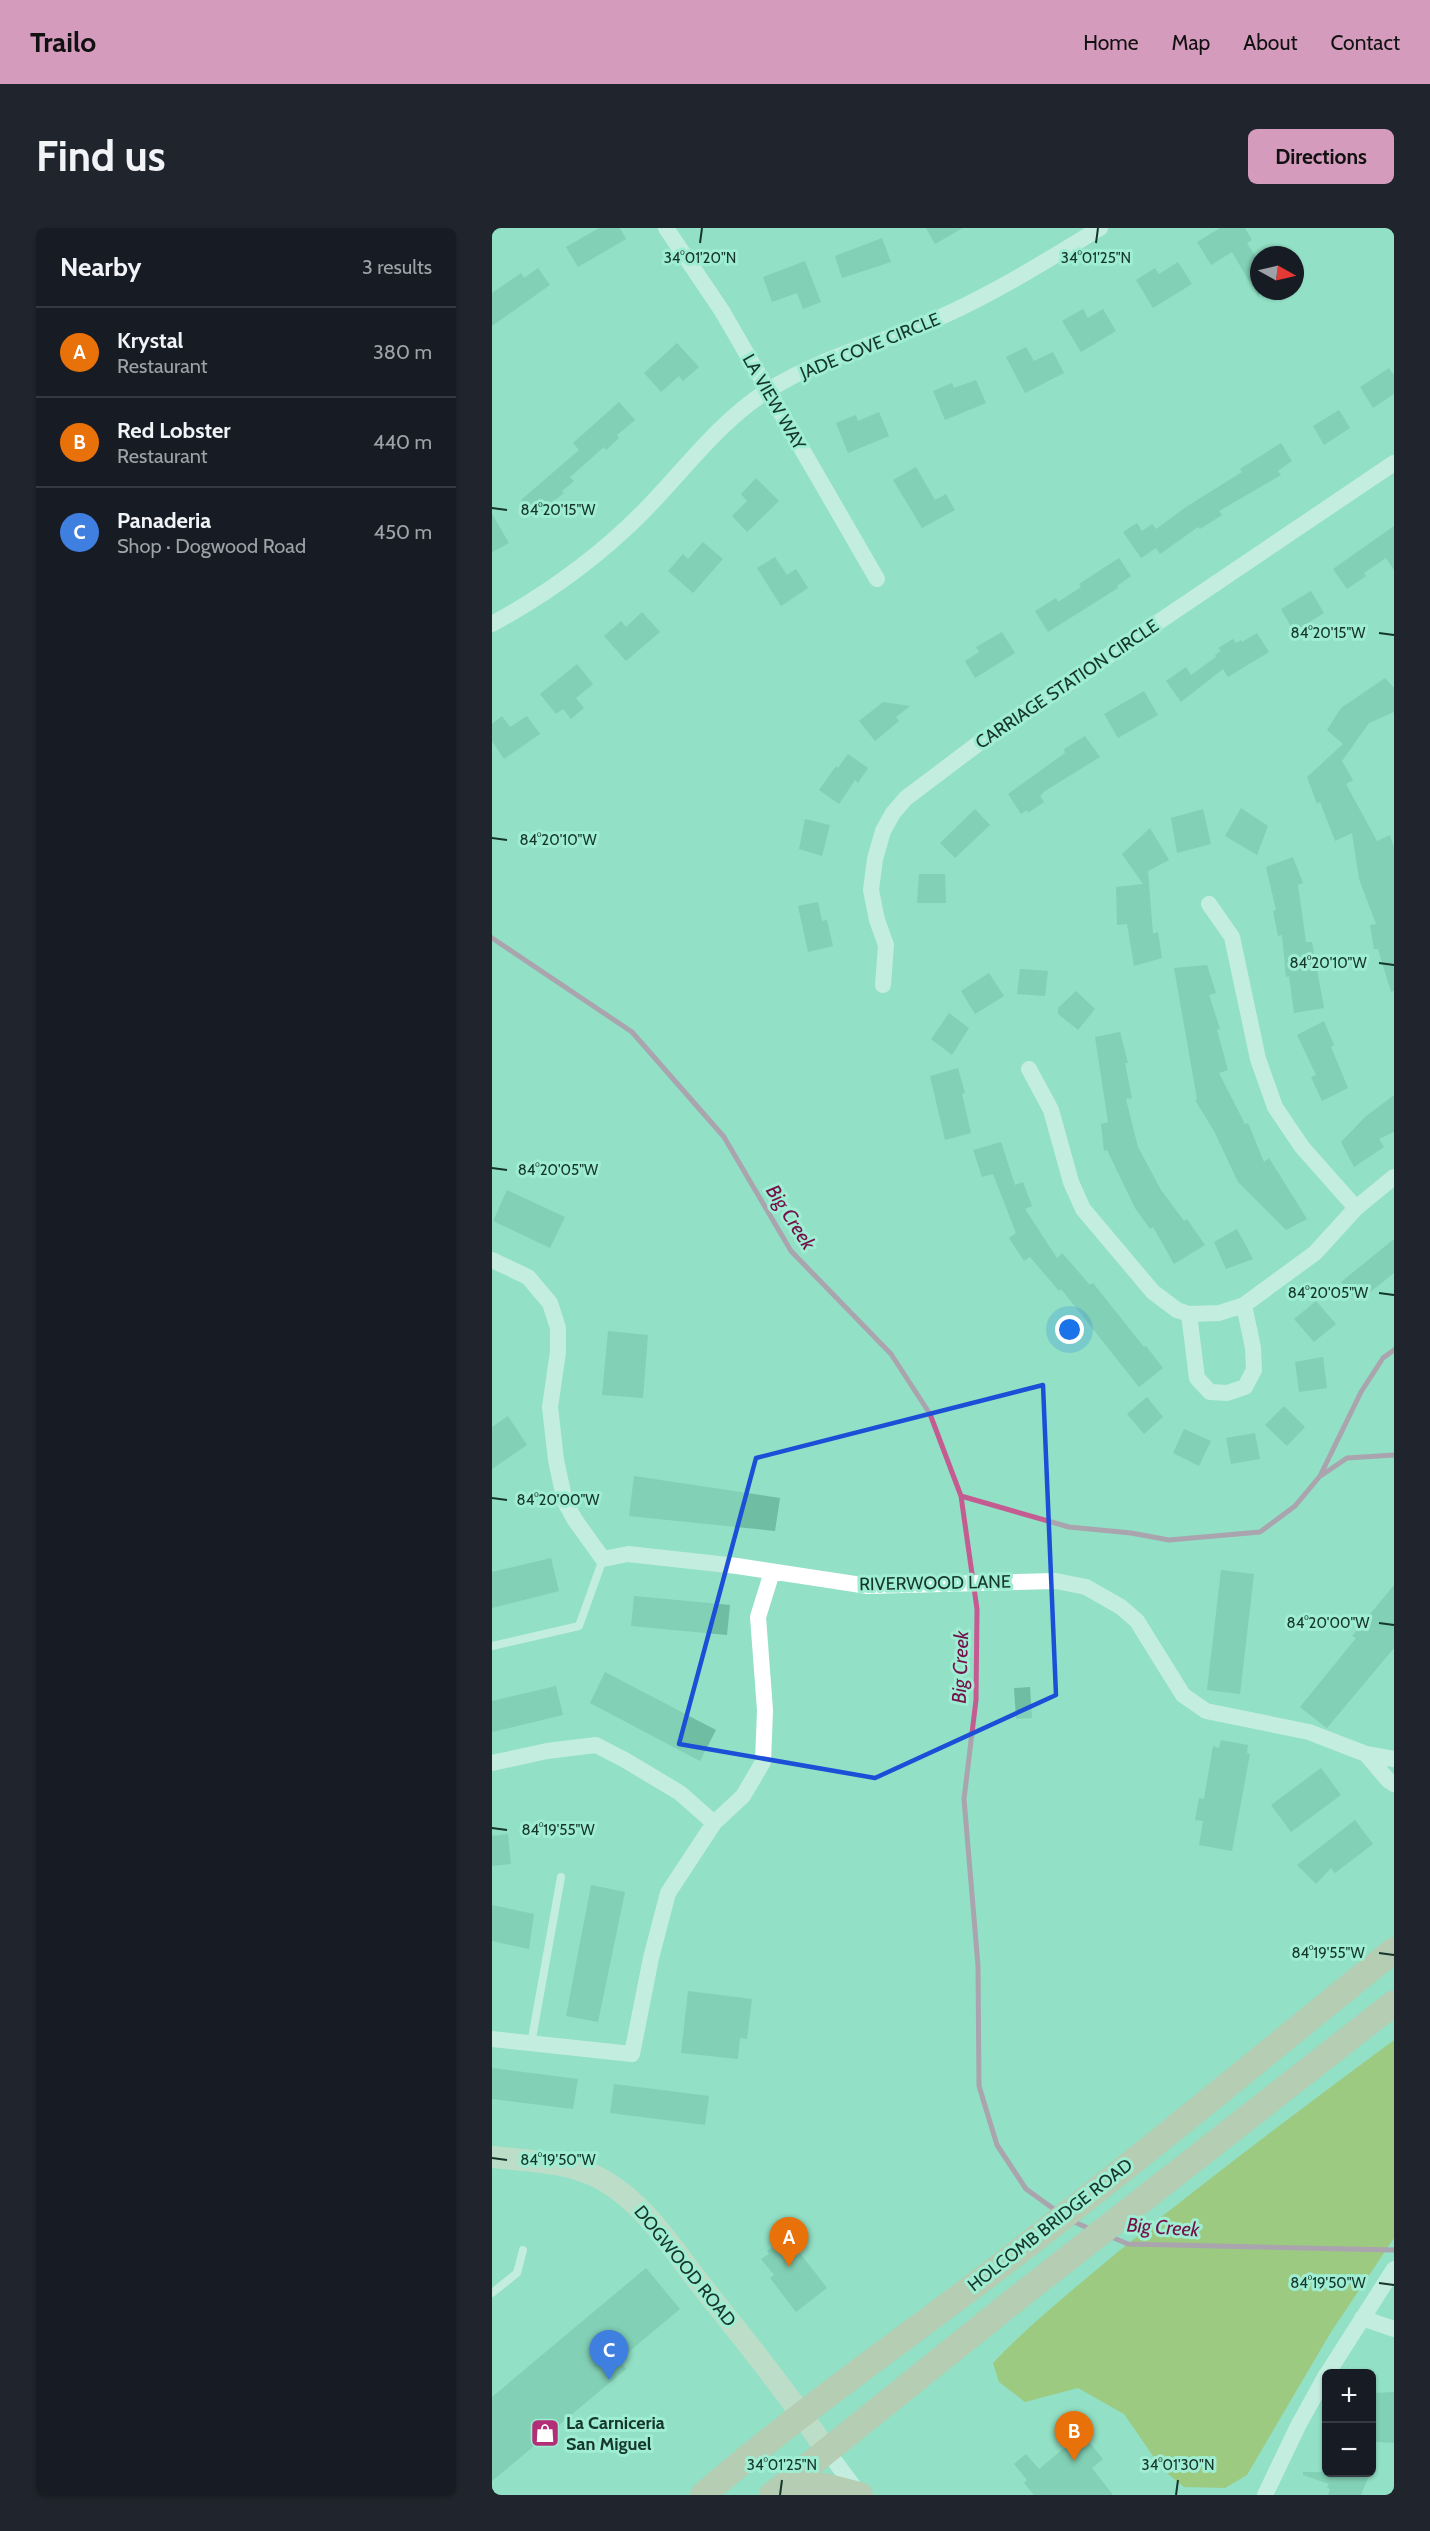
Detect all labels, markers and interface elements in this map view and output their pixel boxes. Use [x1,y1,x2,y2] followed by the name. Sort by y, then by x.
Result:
[30,25,96,59] text: Trailo
[1083,30,1139,55] text: Home
[1172,30,1210,55] text: Map
[1243,30,1297,55] text: About
[1330,30,1400,55] text: Contact
[1248,129,1394,184] button: Directions
[36,130,165,182] text: Find us
[1250,246,1304,300] north arrow
[664,249,736,267] text: 34°01'20"N
[1061,249,1131,267] text: 34°01'25"N
[60,251,141,283] text: Nearby
[362,255,432,279] text: 3 results
[796,308,943,384] street label: JADE COVE CIRCLE
[117,327,183,354] text: Krystal
[73,340,86,364] text: A
[373,340,432,364] text: 380 m
[738,350,811,455] street label: LA VIEW WAY
[117,354,208,378] text: Restaurant
[117,417,231,444] text: Red Lobster
[73,430,86,454] text: B
[373,430,432,454] text: 440 m
[117,444,208,468] text: Restaurant
[521,501,596,519] text: 84°20'15"W
[117,507,211,534] text: Panaderia
[73,520,86,544] text: C
[374,520,432,544] text: 450 m
[117,534,306,558] text: Shop · Dogwood Road
[971,614,1163,754] street label: CARRIAGE STATION CIRCLE
[1291,624,1366,642] text: 84°20'15"W
[519,831,597,849] text: 84°20'10"W
[1289,954,1367,972] text: 84°20'10"W
[518,1161,599,1179] text: 84°20'05"W
[761,1180,822,1255] water label: Big Creek
[1288,1284,1369,1302] text: 84°20'05"W
[1055,1315,1084,1344] your location
[517,1491,600,1509] text: 84°20'00"W
[859,1571,1011,1595] street label: RIVERWOOD LANE
[1287,1614,1370,1632] text: 84°20'00"W
[947,1629,973,1704] water label: Big Creek
[521,1821,595,1839] text: 84°19'55"W
[1291,1944,1365,1962] text: 84°19'55"W
[520,2151,597,2169] text: 84°19'50"W
[963,2154,1137,2296] street label: HOLCOMB BRIDGE ROAD
[629,2201,741,2331] street label: DOGWOOD ROAD
[1126,2212,1202,2242] water label: Big Creek
[770,2218,808,2267] pin: A
[1290,2274,1367,2292] text: 84°19'50"W
[590,2330,628,2380] pin: C
[1322,2369,1376,2477] map controls
[1322,2369,1376,2423] button: +
[566,2412,665,2455] place label: La Carniceria San Miguel
[1054,2412,1094,2461] pin: B
[529,2417,561,2449] shop icon: La Carniceria San Miguel
[1322,2423,1376,2477] button: −
[747,2456,817,2474] text: 34°01'25"N
[1142,2456,1214,2474] text: 34°01'30"N

